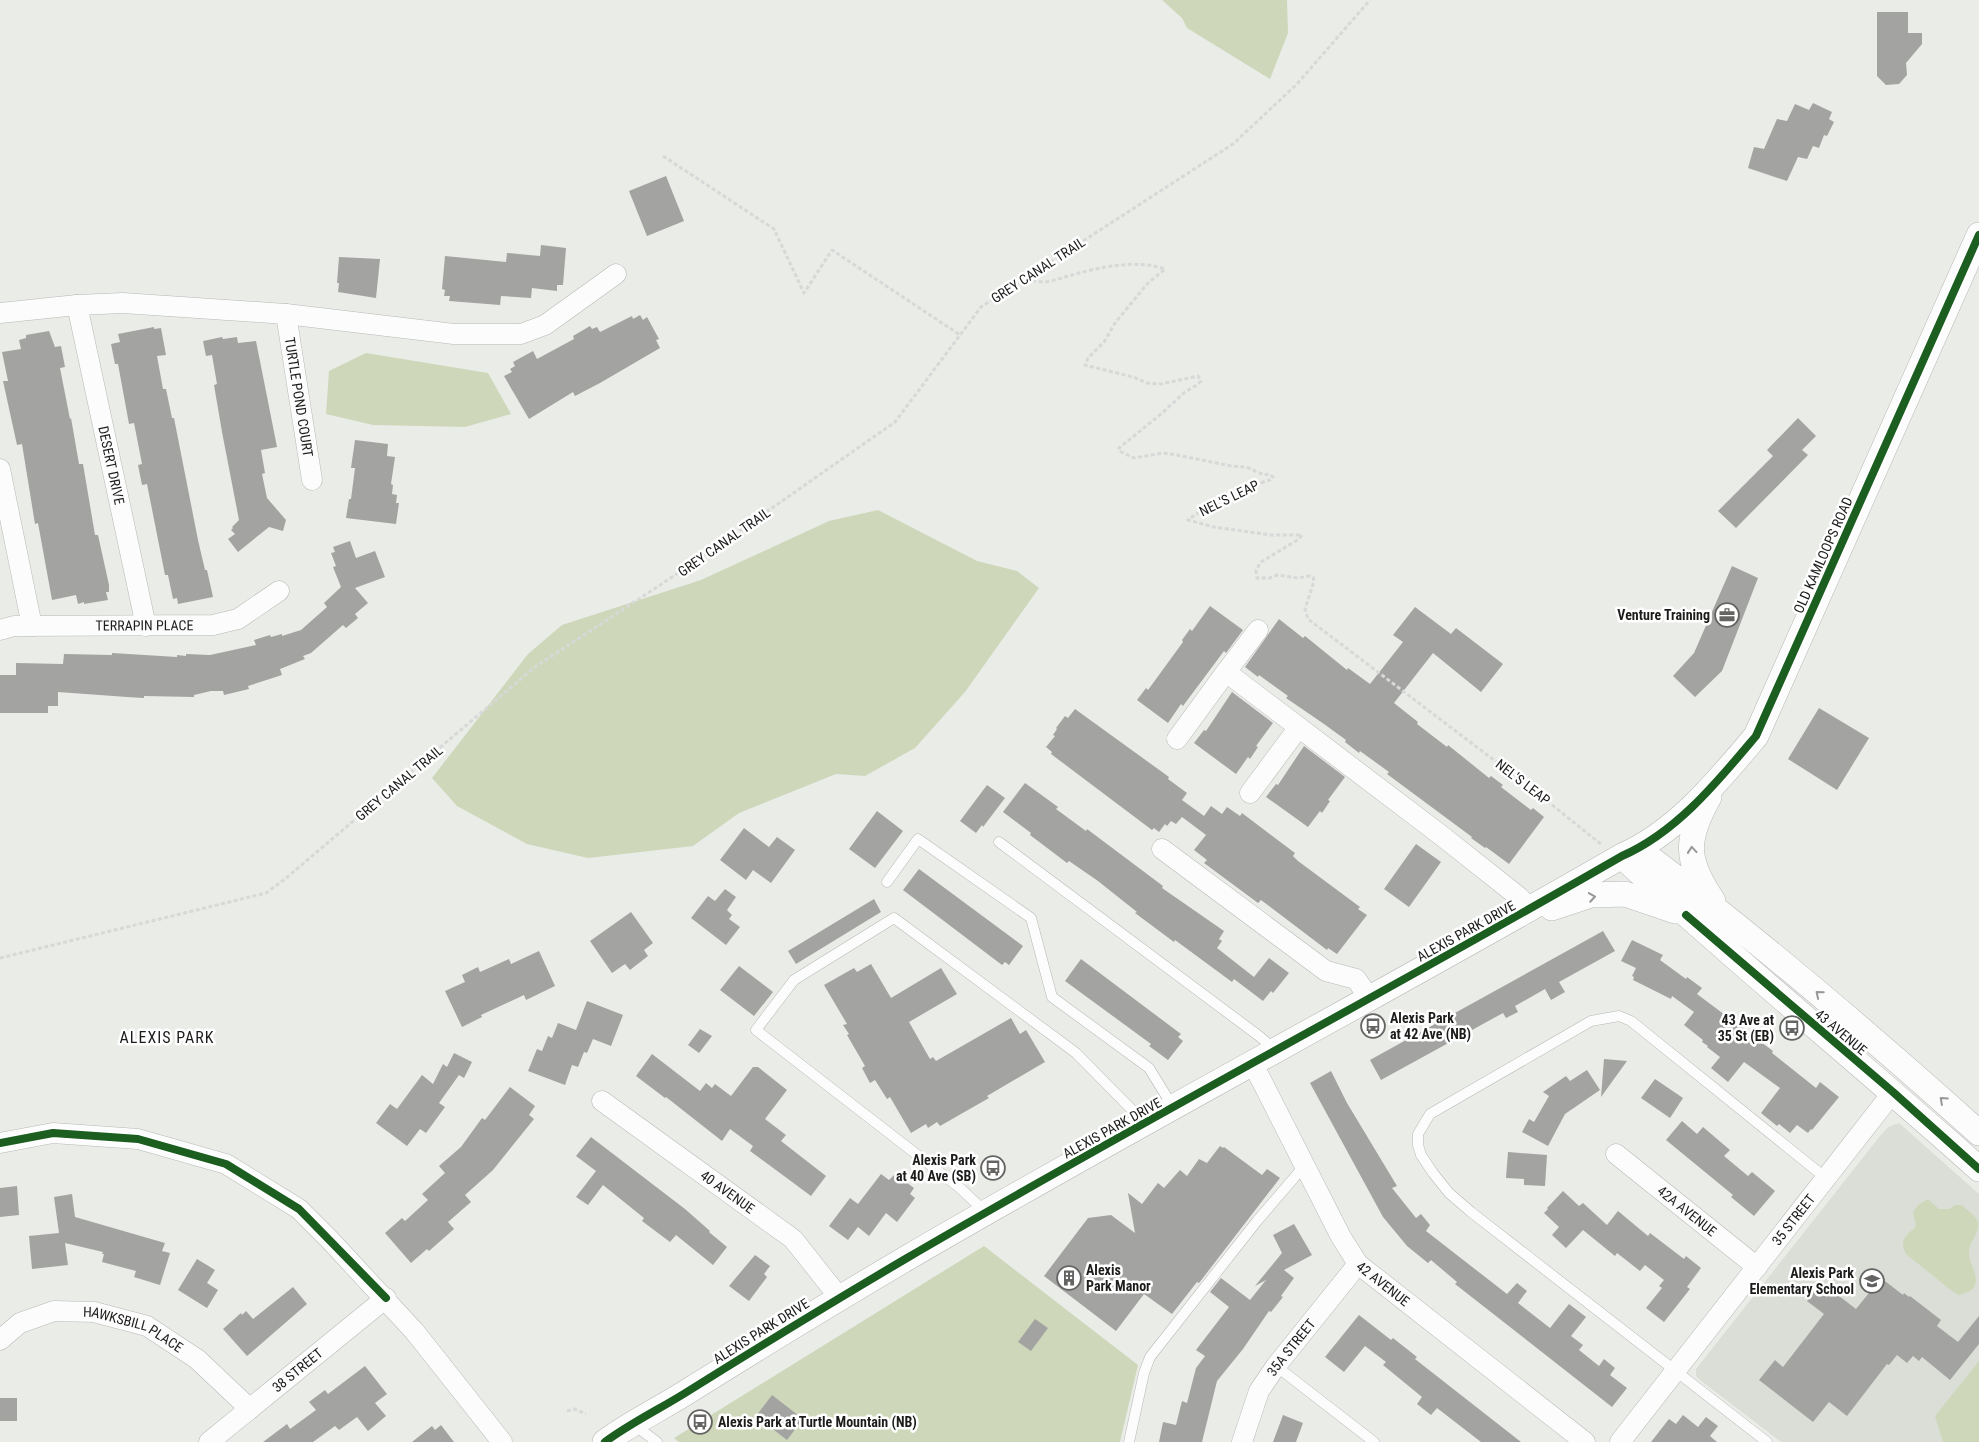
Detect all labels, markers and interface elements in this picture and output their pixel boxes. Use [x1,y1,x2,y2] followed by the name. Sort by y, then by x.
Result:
[988,234,1088,306] street label: GREY CANAL TRAIL
[282,336,316,458] street label: TURTLE POND COURT
[95,425,128,506] street label: DESERT DRIVE
[1196,477,1262,519] street label: NEL'S LEAP
[1790,494,1856,616] street label: OLD KAMLOOPS ROAD
[675,504,773,580] street label: GREY CANAL TRAIL
[1714,602,1740,628] office icon: Venture Training
[1617,607,1710,623] place label: Venture Training
[95,617,193,634] street label: TERRAPIN PLACE
[352,742,446,824] street label: GREY CANAL TRAIL
[1493,756,1554,808] street label: NEL'S LEAP
[1687,845,1698,853] one-way arrow
[1588,892,1596,902] one-way arrow
[1414,897,1518,965] street label: ALEXIS PARK DRIVE
[1816,991,1825,1000] one-way arrow
[1812,1006,1870,1058] street label: 43 AVENUE
[1390,1010,1471,1043] place label: Alexis Park at 42 Ave (NB)
[1718,1012,1774,1045] place label: 43 Ave at 35 St (EB)
[1360,1013,1386,1039] bus stop icon: Alexis Park at 42 Ave (NB)
[1779,1015,1805,1041] bus stop icon: 43 Ave at 35 St (EB)
[120,1028,214,1047] district label: ALEXIS PARK
[1060,1094,1164,1162] street label: ALEXIS PARK DRIVE
[1939,1097,1948,1106] one-way arrow
[896,1152,976,1185] place label: Alexis Park at 40 Ave (SB)
[980,1155,1006,1181] bus stop icon: Alexis Park at 40 Ave (SB)
[697,1167,758,1217] street label: 40 AVENUE
[1654,1182,1720,1239] street label: 42A AVENUE
[1769,1191,1818,1248] street label: 35 STREET
[1353,1258,1413,1309] street label: 42 AVENUE
[1086,1262,1151,1294] place label: Alexis Park Manor
[1056,1265,1082,1291] building icon: Alexis Park Manor
[1749,1265,1854,1297] place label: Alexis Park Elementary School
[1859,1268,1885,1294] school or university icon: Alexis Park Elementary School
[710,1295,812,1367] street label: ALEXIS PARK DRIVE
[83,1304,186,1356] street label: HAWKSBILL PLACE
[1264,1316,1319,1379] street label: 35A STREET
[269,1345,326,1395] street label: 38 STREET
[687,1409,713,1435] bus stop icon: Alexis Park at Turtle Mountain (NB)
[718,1414,917,1431] place label: Alexis Park at Turtle Mountain (NB)

